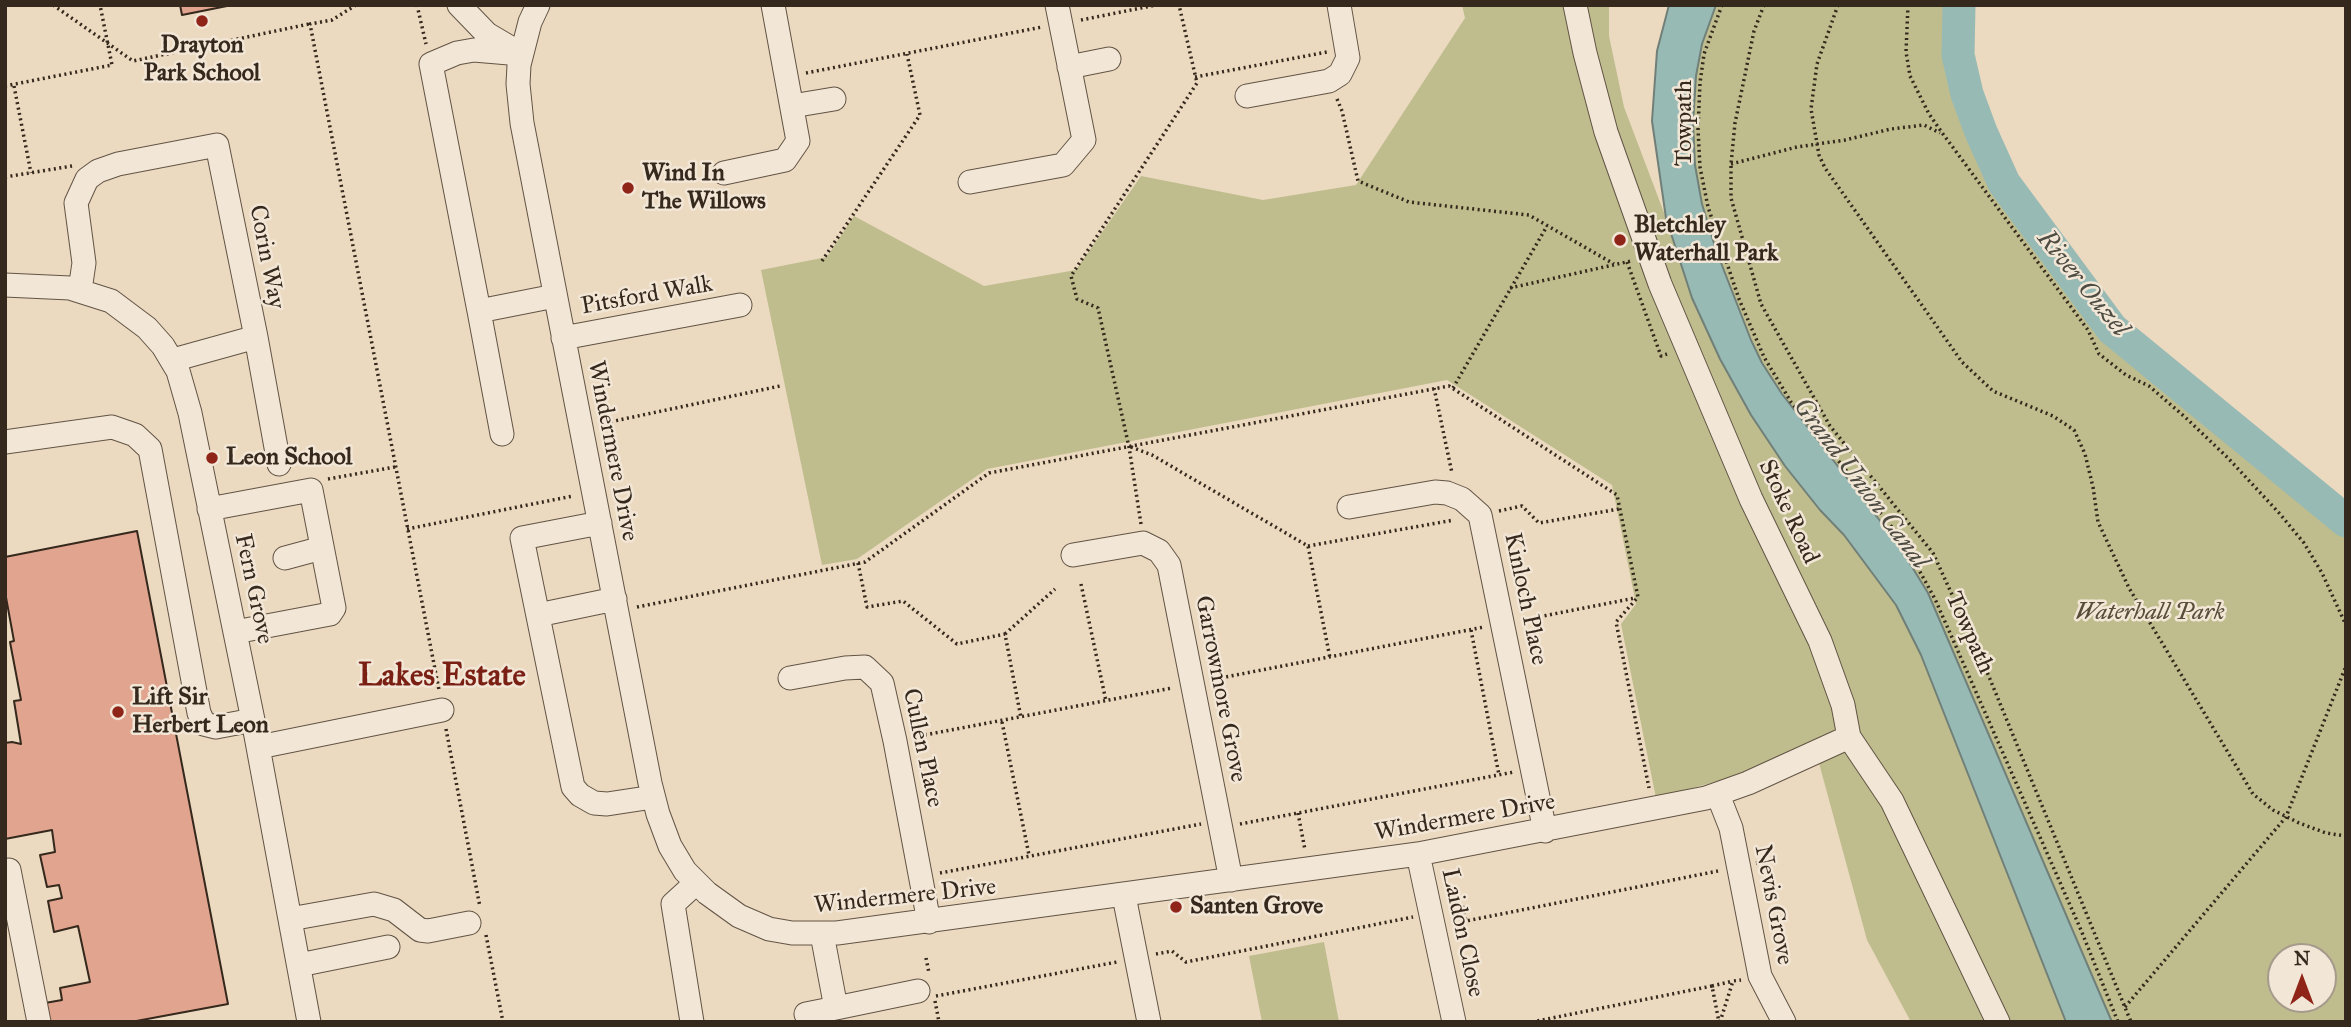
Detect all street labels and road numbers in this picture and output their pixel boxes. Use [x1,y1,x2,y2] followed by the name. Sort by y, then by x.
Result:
[1671,80,1699,166] street label: Towpath
[242,203,290,311] street label: Corin Way
[579,270,715,322] street label: Pitsford Walk
[580,358,644,544] street label: Windermere Drive
[1751,455,1825,569] street label: Stoke Road
[1497,530,1553,668] street label: Kinloch Place
[227,531,279,647] street label: Fern Grove
[1938,588,2000,678] street label: Towpath
[1188,593,1252,785] street label: Garrowmore Grove
[895,686,949,810] street label: Cullen Place
[1372,788,1558,848] street label: Windermere Drive
[1747,843,1799,967] street label: Nevis Grove
[1434,866,1490,1000] street label: Laidon Close
[813,873,997,921] street label: Windermere Drive

